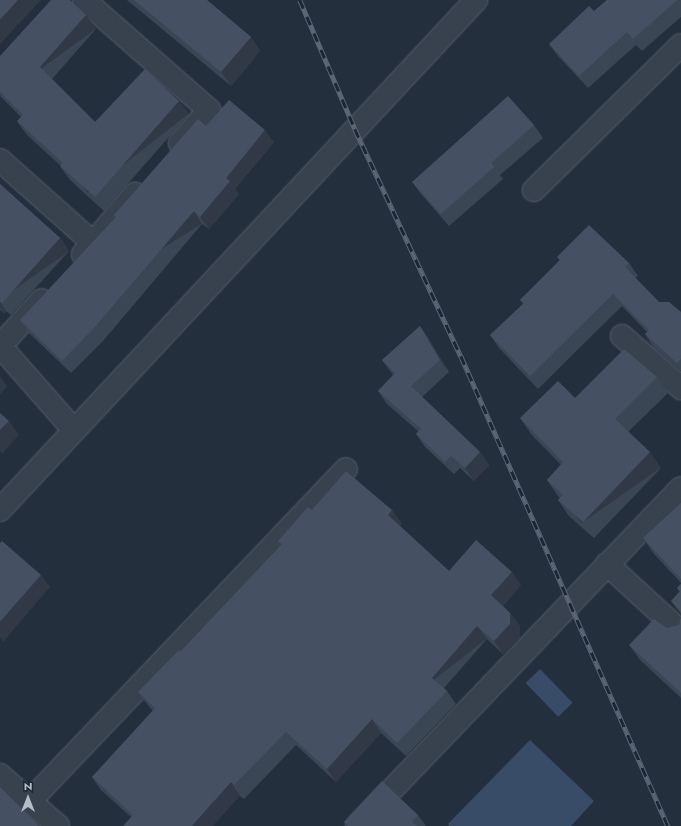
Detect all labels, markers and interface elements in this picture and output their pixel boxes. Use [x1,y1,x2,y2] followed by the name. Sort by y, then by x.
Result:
[8,778,48,818] north arrow
[24,778,32,794] text: N

